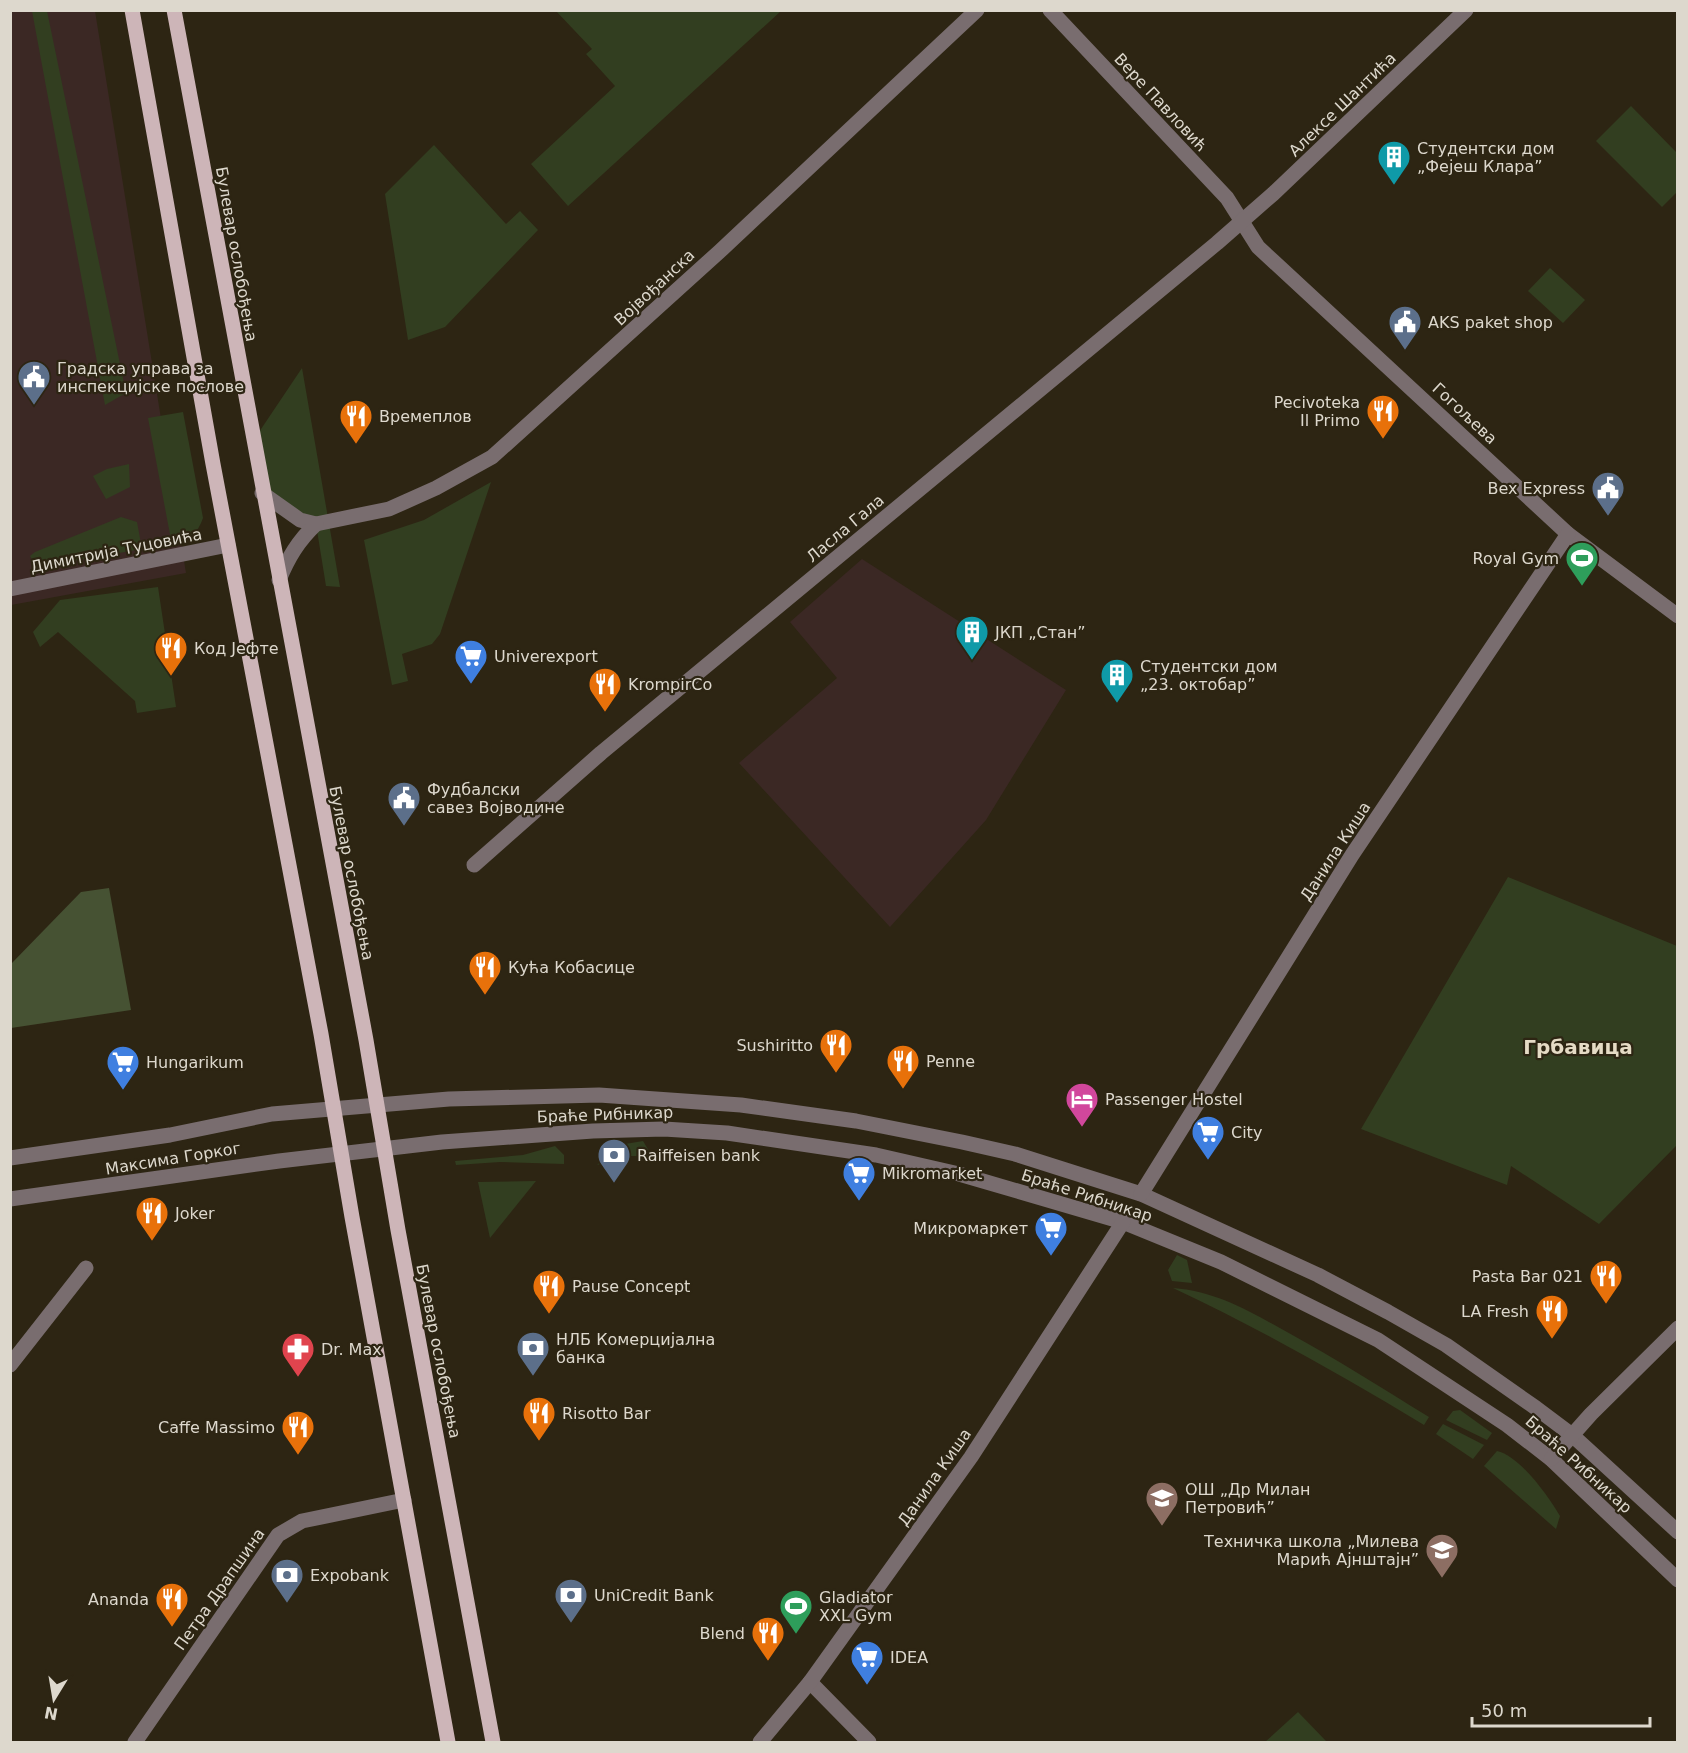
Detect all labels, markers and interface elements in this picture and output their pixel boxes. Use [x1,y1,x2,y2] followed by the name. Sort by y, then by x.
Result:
[1285,48,1400,160] street label: Алексе Шантића
[1110,49,1211,155] street label: Вере Павловић
[1376,139,1412,186] building icon: Студентски дом „Фејеш Клара”
[1417,139,1555,176] place label: Студентски дом „Фејеш Клара”
[212,165,261,343] street label: Булевар ослобођења
[610,245,698,329] street label: Војвођанска
[1387,304,1423,351] public building icon: AKS paket shop
[1428,313,1553,332] place label: AKS paket shop
[16,359,52,406] public building icon: Градска управа за инспекцијске послове
[57,359,244,396] place label: Градска управа за инспекцијске послове
[1428,379,1501,448] street label: Гогољева
[1274,393,1360,430] place label: Pecivoteka Il Primo
[1365,393,1401,440] restaurant icon: Pecivoteka Il Primo
[338,398,374,445] restaurant icon: Времеплов
[379,407,472,426] place label: Времеплов
[1590,470,1626,517] public building icon: Bex Express
[1487,479,1585,498] place label: Bex Express
[803,490,888,566] street label: Ласла Гала
[29,525,204,576] street label: Димитрија Туцовића
[1564,540,1600,587] sports icon: Royal Gym
[1473,549,1559,568] place label: Royal Gym
[954,614,990,661] building icon: ЈКП „Стан”
[994,623,1086,642] place label: ЈКП „Стан”
[153,630,189,677] restaurant icon: Код Јефте
[453,638,489,685] supermarket icon: Univerexport
[194,639,279,658] place label: Код Јефте
[494,647,598,666] place label: Univerexport
[1099,657,1135,704] building icon: Студентски дом „23. октобар”
[1140,657,1278,694] place label: Студентски дом „23. октобар”
[587,666,623,713] restaurant icon: KrompirCo
[628,675,712,694] place label: KrompirCo
[386,780,422,827] public building icon: Фудбалски савез Војводине
[427,780,565,817] place label: Фудбалски савез Војводине
[325,784,378,962] street label: Булевар ослобођења
[1296,798,1375,904] street label: Данила Киша
[467,949,503,996] restaurant icon: Кућа Кобасице
[508,958,635,977] place label: Кућа Кобасице
[818,1027,854,1074] restaurant icon: Sushiritto
[1523,1035,1633,1059] district label: Грбавица
[736,1036,813,1055] place label: Sushiritto
[885,1043,921,1090] restaurant icon: Penne
[105,1044,141,1091] supermarket icon: Hungarikum
[926,1052,975,1071] place label: Penne
[146,1053,244,1072] place label: Hungarikum
[1064,1081,1100,1128] hotel icon: Passenger Hostel
[1105,1090,1243,1109] place label: Passenger Hostel
[536,1103,674,1126] street label: Браће Рибникар
[1190,1114,1226,1161] supermarket icon: City
[1231,1123,1262,1142] place label: City
[596,1137,632,1184] bank icon: Raiffeisen bank
[104,1138,242,1179] street label: Максима Горког
[637,1146,761,1165] place label: Raiffeisen bank
[841,1155,877,1202] supermarket icon: Mikromarket
[882,1164,982,1183] place label: Mikromarket
[1019,1165,1155,1226] street label: Браће Рибникар
[134,1195,170,1242] restaurant icon: Joker
[174,1204,215,1223] place label: Joker
[1033,1210,1069,1257] supermarket icon: Микромаркет
[913,1219,1028,1238] place label: Микромаркет
[1588,1258,1624,1305] restaurant icon: Pasta Bar 021
[412,1262,465,1440] street label: Булевар ослобођења
[1472,1267,1583,1286] place label: Pasta Bar 021
[531,1268,567,1315] restaurant icon: Pause Concept
[572,1277,690,1296] place label: Pause Concept
[1534,1293,1570,1340] restaurant icon: LA Fresh
[1461,1302,1529,1321] place label: LA Fresh
[515,1330,551,1377] bank icon: НЛБ Комерцијална банка
[556,1330,715,1367] place label: НЛБ Комерцијална банка
[280,1331,316,1378] pharmacy icon: Dr. Max
[321,1340,382,1359] place label: Dr. Max
[521,1395,557,1442] restaurant icon: Risotto Bar
[562,1404,651,1423] place label: Risotto Bar
[280,1409,316,1456] restaurant icon: Caffe Massimo
[1522,1412,1636,1517] street label: Браће Рибникар
[158,1418,275,1437] place label: Caffe Massimo
[894,1425,975,1530] street label: Данила Киша
[1144,1480,1180,1527] school or university icon: ОШ „Др Милан Петровић”
[1185,1480,1311,1517] place label: ОШ „Др Милан Петровић”
[170,1525,269,1654] street label: Петра Драпшина
[1203,1532,1419,1569] place label: Техничка школа „Милева Марић Ајнштајн”
[1424,1532,1460,1579] school or university icon: Техничка школа „Милева Марић Ајнштајн”
[269,1557,305,1604] bank icon: Expobank
[310,1566,390,1585] place label: Expobank
[553,1577,589,1624] bank icon: UniCredit Bank
[154,1581,190,1628] restaurant icon: Ananda
[594,1586,714,1605] place label: UniCredit Bank
[778,1588,814,1635] sports icon: Gladiator XXL Gym
[819,1588,893,1625] place label: Gladiator XXL Gym
[88,1590,149,1609] place label: Ananda
[750,1615,786,1662] restaurant icon: Blend
[699,1624,745,1643] place label: Blend
[849,1639,885,1686] supermarket icon: IDEA
[890,1648,928,1667] place label: IDEA
[24,1669,84,1729] north arrow
[1472,1690,1650,1728] scale bar
[1481,1700,1527,1721] text: 50 m
[43,1703,60,1724] text: N

